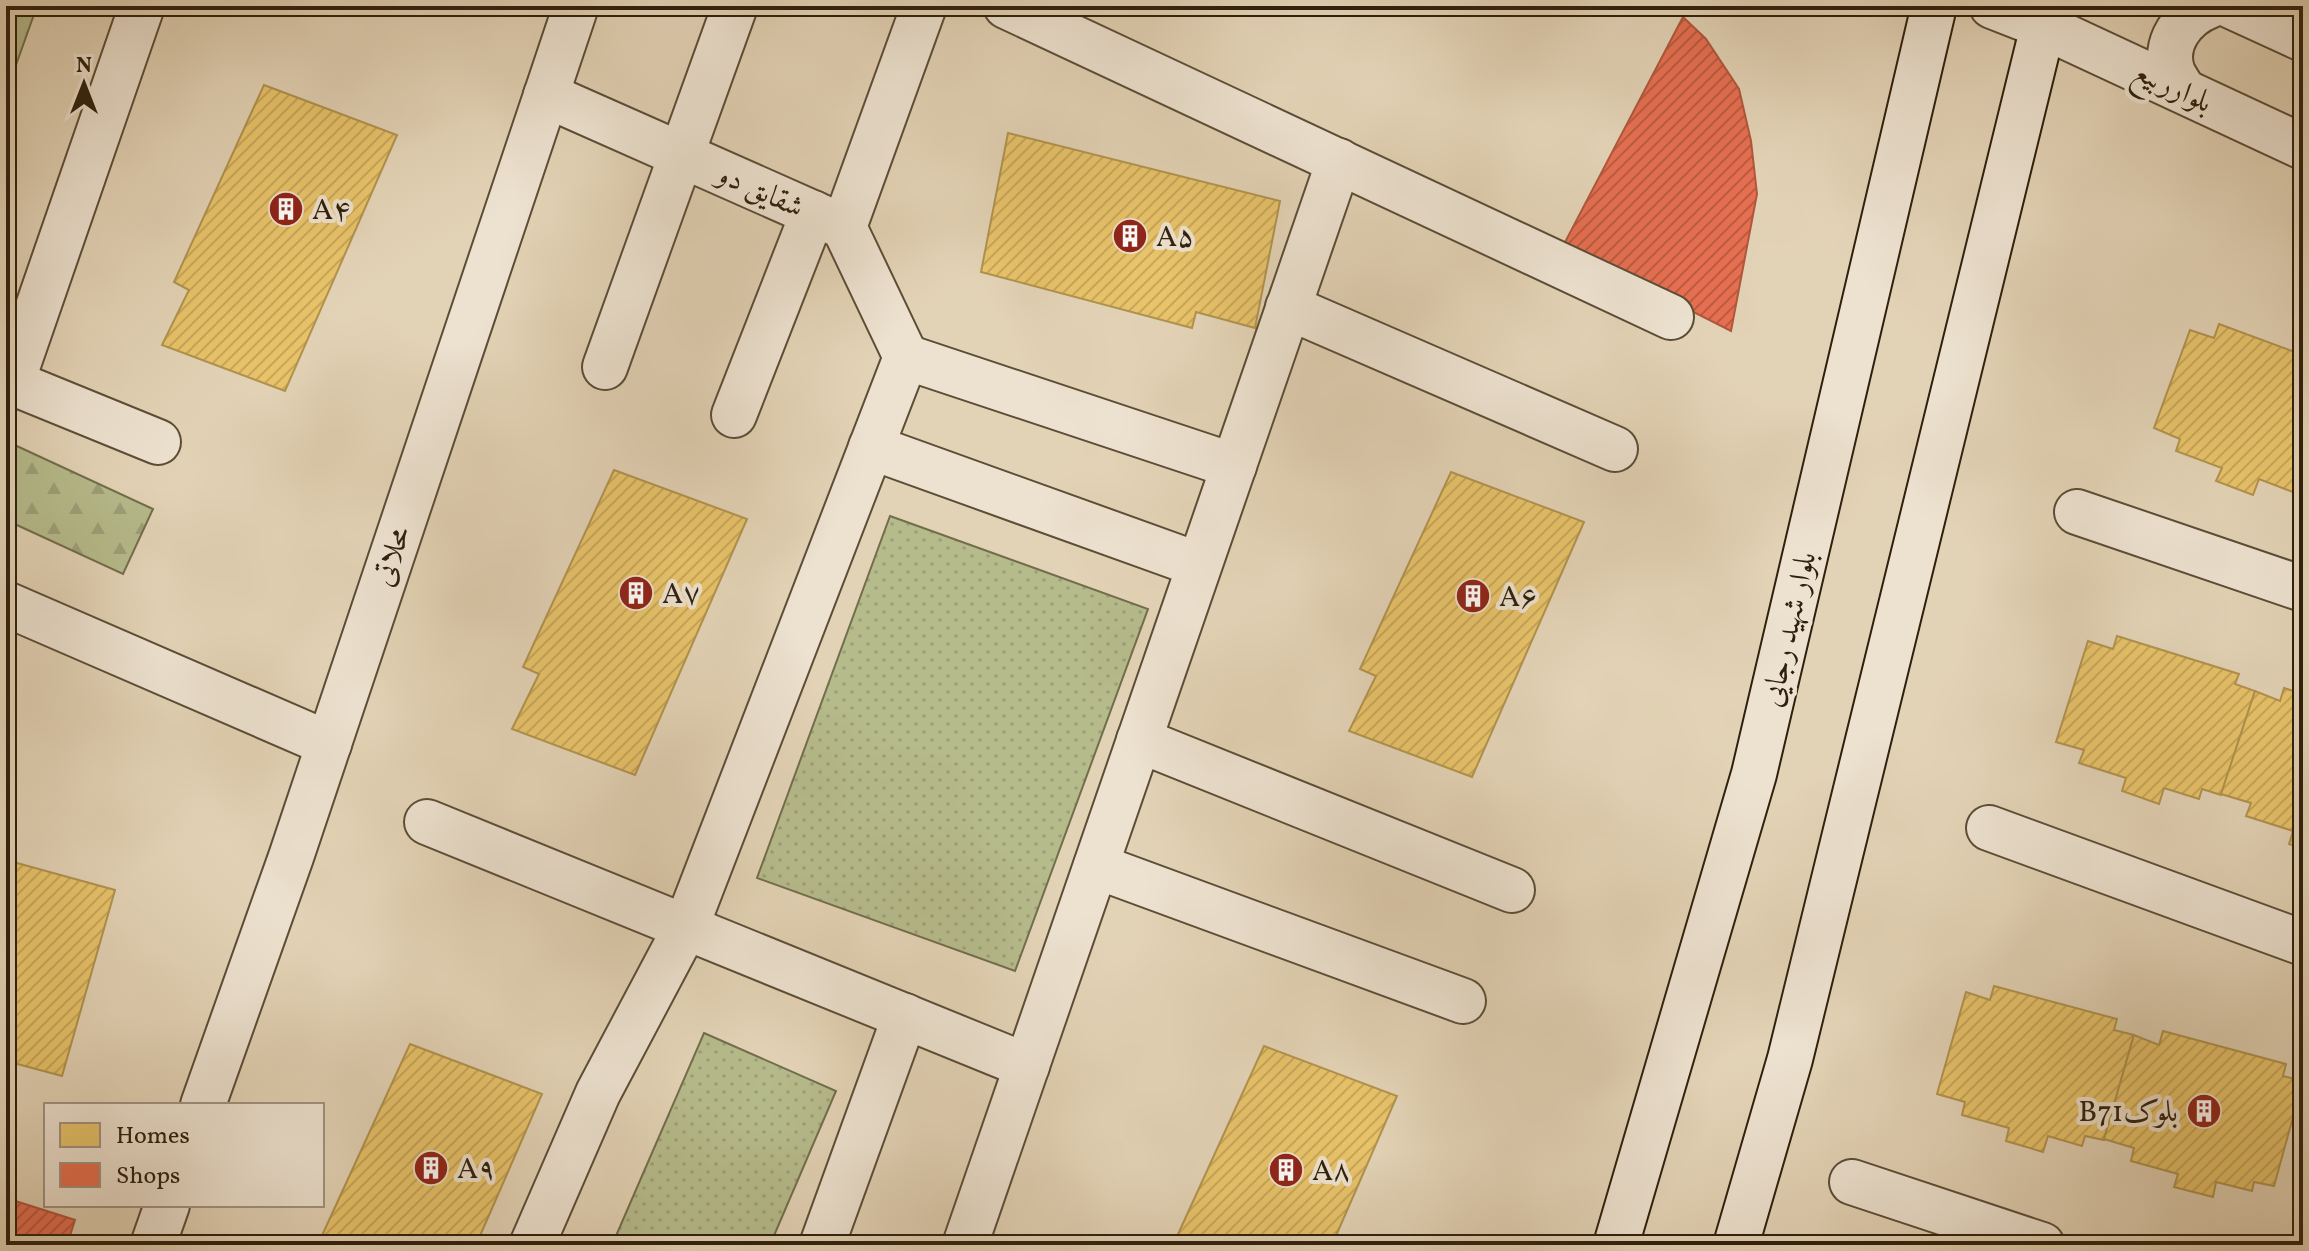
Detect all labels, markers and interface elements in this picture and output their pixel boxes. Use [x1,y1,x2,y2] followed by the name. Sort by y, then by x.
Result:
[44,44,124,124] north arrow
[76,51,92,82] text: N
[2124,51,2219,128] street label: بلوارربیع
[707,153,810,229] street label: شقایق دو
[267,190,305,228] building icon: A۴
[312,190,351,232] place label: A۴
[1111,217,1149,255] building icon: A۵
[1156,217,1195,259] place label: A۵
[363,521,423,592] street label: محلاتی
[1752,548,1828,711] street label: بلوار شهید رجایی
[617,574,655,612] building icon: A۷
[662,574,701,616] place label: A۷
[1454,577,1492,615] building icon: A۶
[1499,577,1538,619] place label: A۶
[2079,1092,2178,1134] place label: B71بلوک
[2185,1092,2223,1130] building icon: B71بلوک
[44,1103,324,1207] legend
[116,1120,190,1154] text: Homes
[412,1149,450,1187] building icon: A۹
[457,1149,496,1191] place label: A۹
[1267,1151,1305,1189] building icon: A۸
[1312,1151,1351,1193] place label: A۸
[116,1160,180,1194] text: Shops

